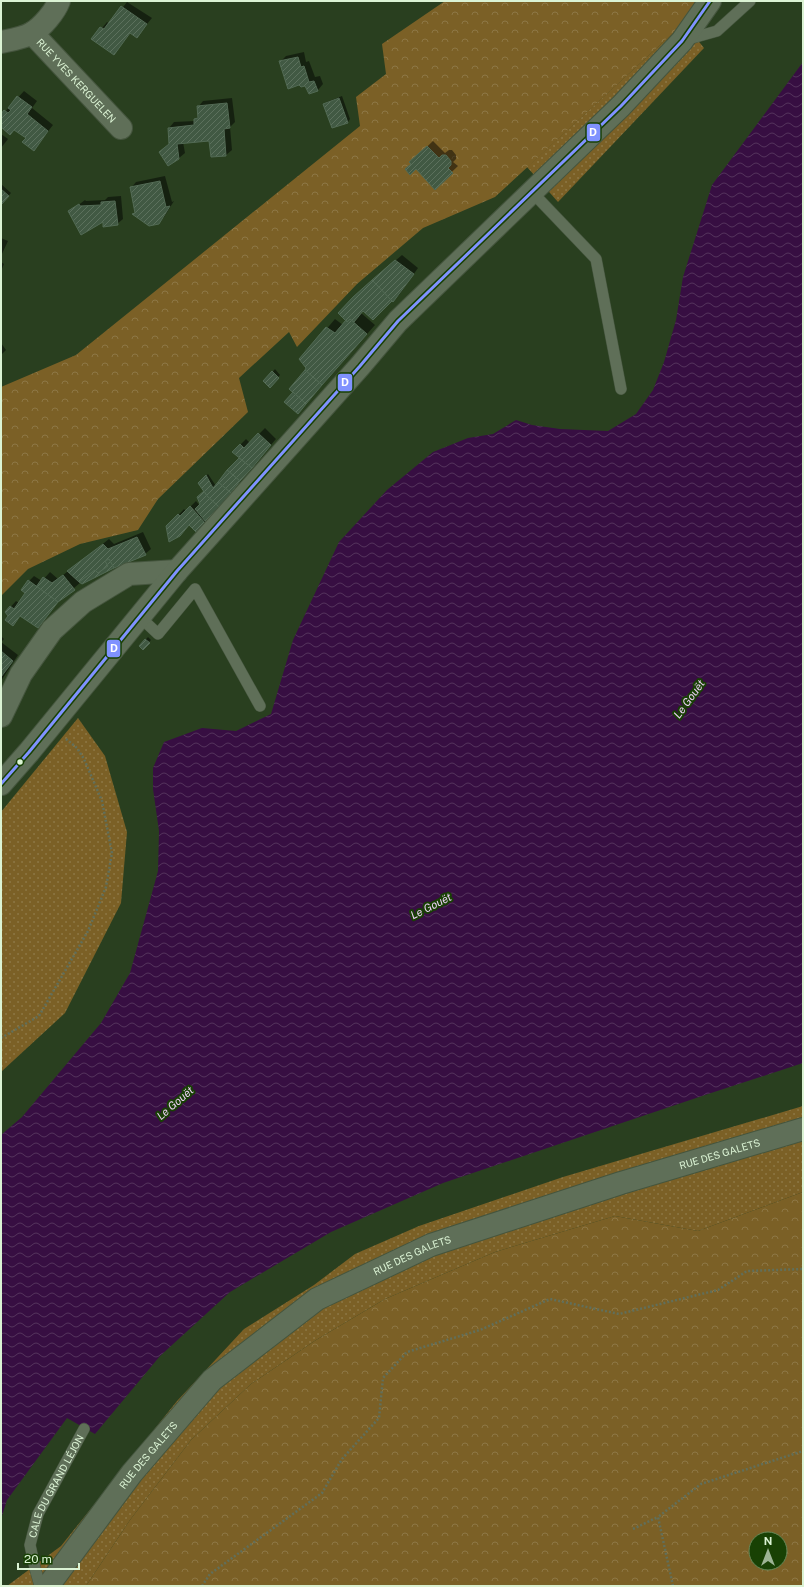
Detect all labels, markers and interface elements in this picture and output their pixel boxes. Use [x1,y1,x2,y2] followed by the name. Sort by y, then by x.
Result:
[34,36,119,125] street label: RUE YVES KERGUELEN
[586,123,601,142] line badge: D
[589,126,597,138] text: D
[337,373,353,392] line badge: D
[341,376,349,388] text: D
[106,639,121,658] line badge: D
[110,642,118,654] text: D
[671,677,707,720] water label: Le Gouët
[15,757,25,767] unlabelled marker
[409,890,454,921] water label: Le Gouët
[154,1083,196,1122] water label: Le Gouët
[678,1136,762,1171] street label: RUE DES GALETS
[371,1233,453,1277] street label: RUE DES GALETS
[117,1419,180,1491] street label: RUE DES GALETS
[26,1432,86,1539] street label: CALE DU GRAND LÉJON
[748,1531,788,1571] north arrow
[764,1535,772,1547] text: N
[18,1545,79,1571] scale bar
[24,1552,52,1566] text: 20 m

